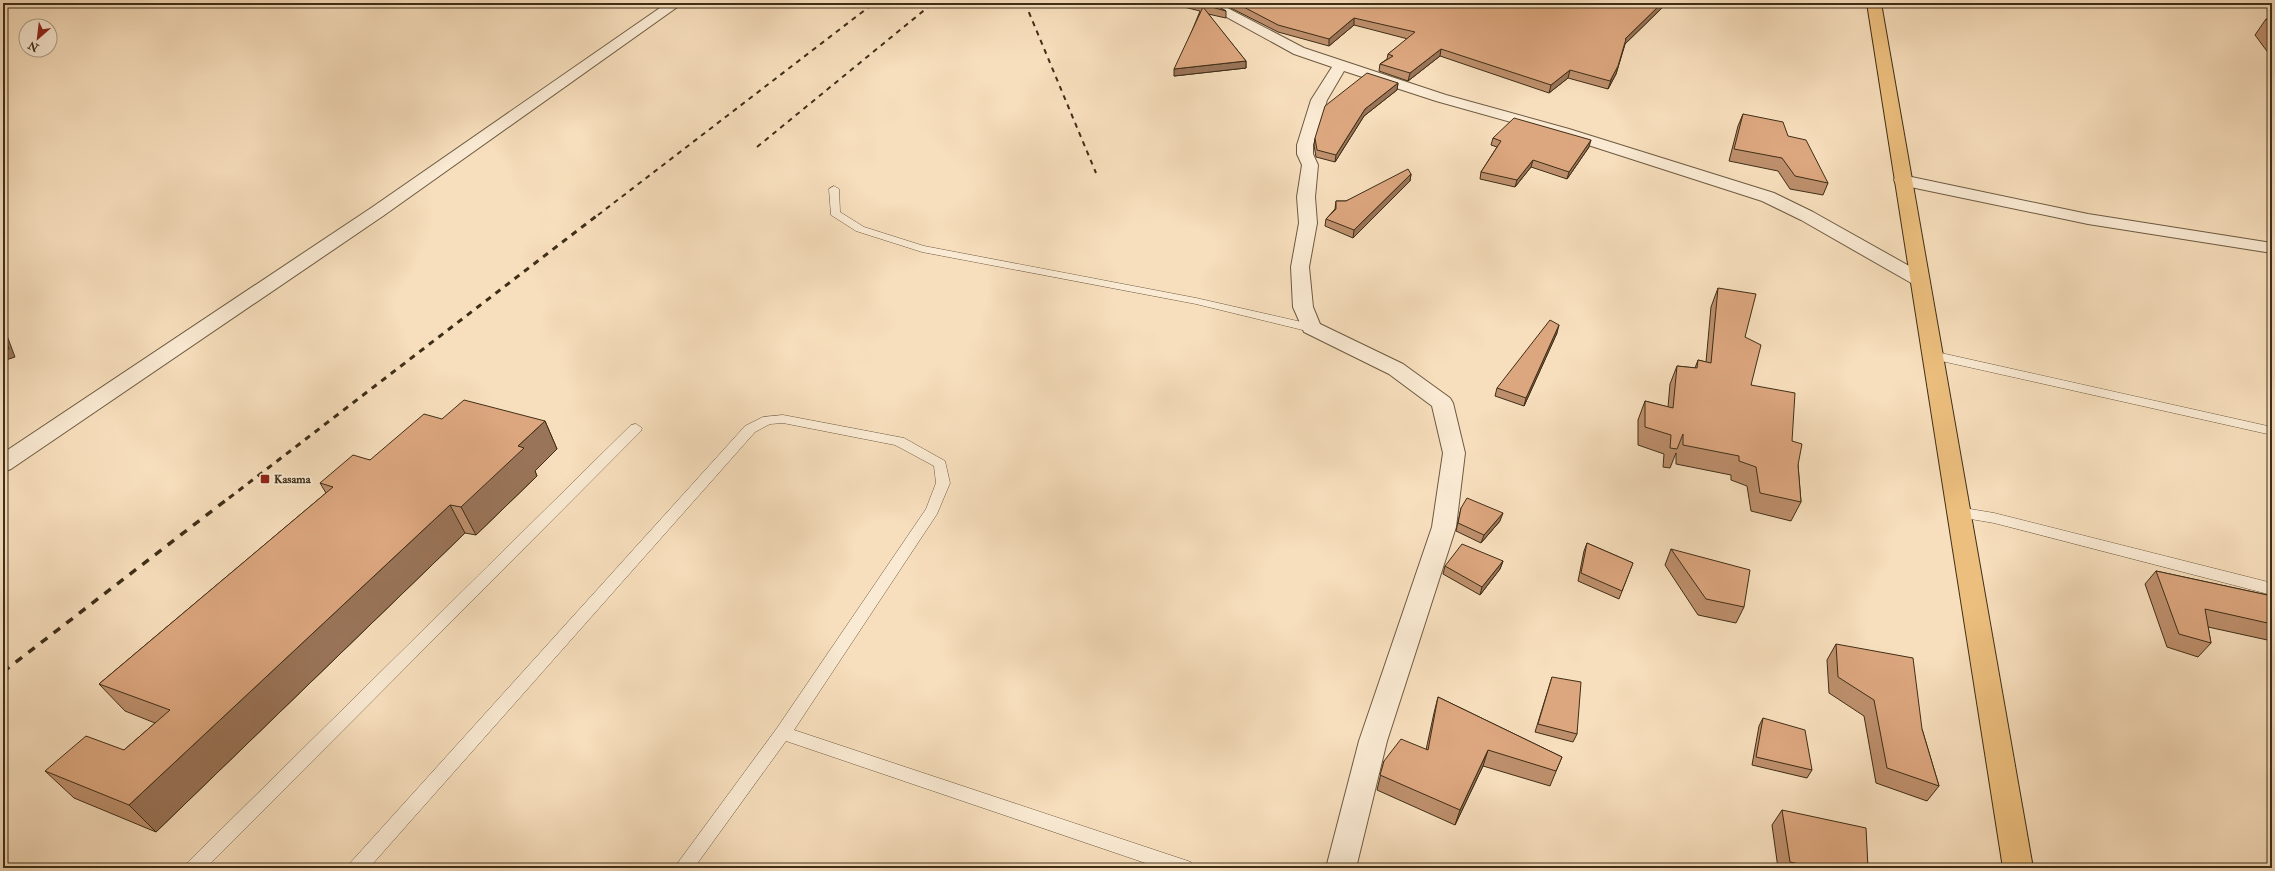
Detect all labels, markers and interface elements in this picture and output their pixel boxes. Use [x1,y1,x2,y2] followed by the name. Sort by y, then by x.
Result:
[18,18,58,58] north arrow
[25,38,42,55] text: N
[274,472,312,487] place label: Kasama
[259,473,271,485] marker: Kasama

